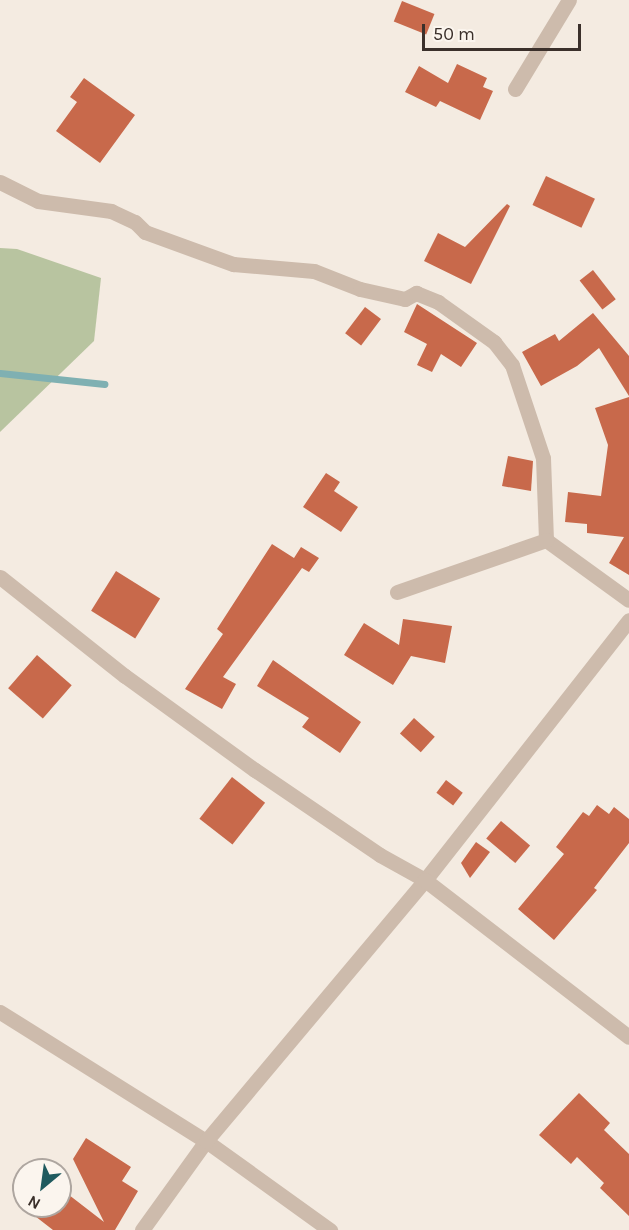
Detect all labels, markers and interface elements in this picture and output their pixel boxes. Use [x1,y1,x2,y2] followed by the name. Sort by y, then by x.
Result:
[425,12,584,50] scale bar
[433,23,475,45] text: 50 m
[12,1158,72,1218] north arrow
[24,1191,44,1214] text: N

